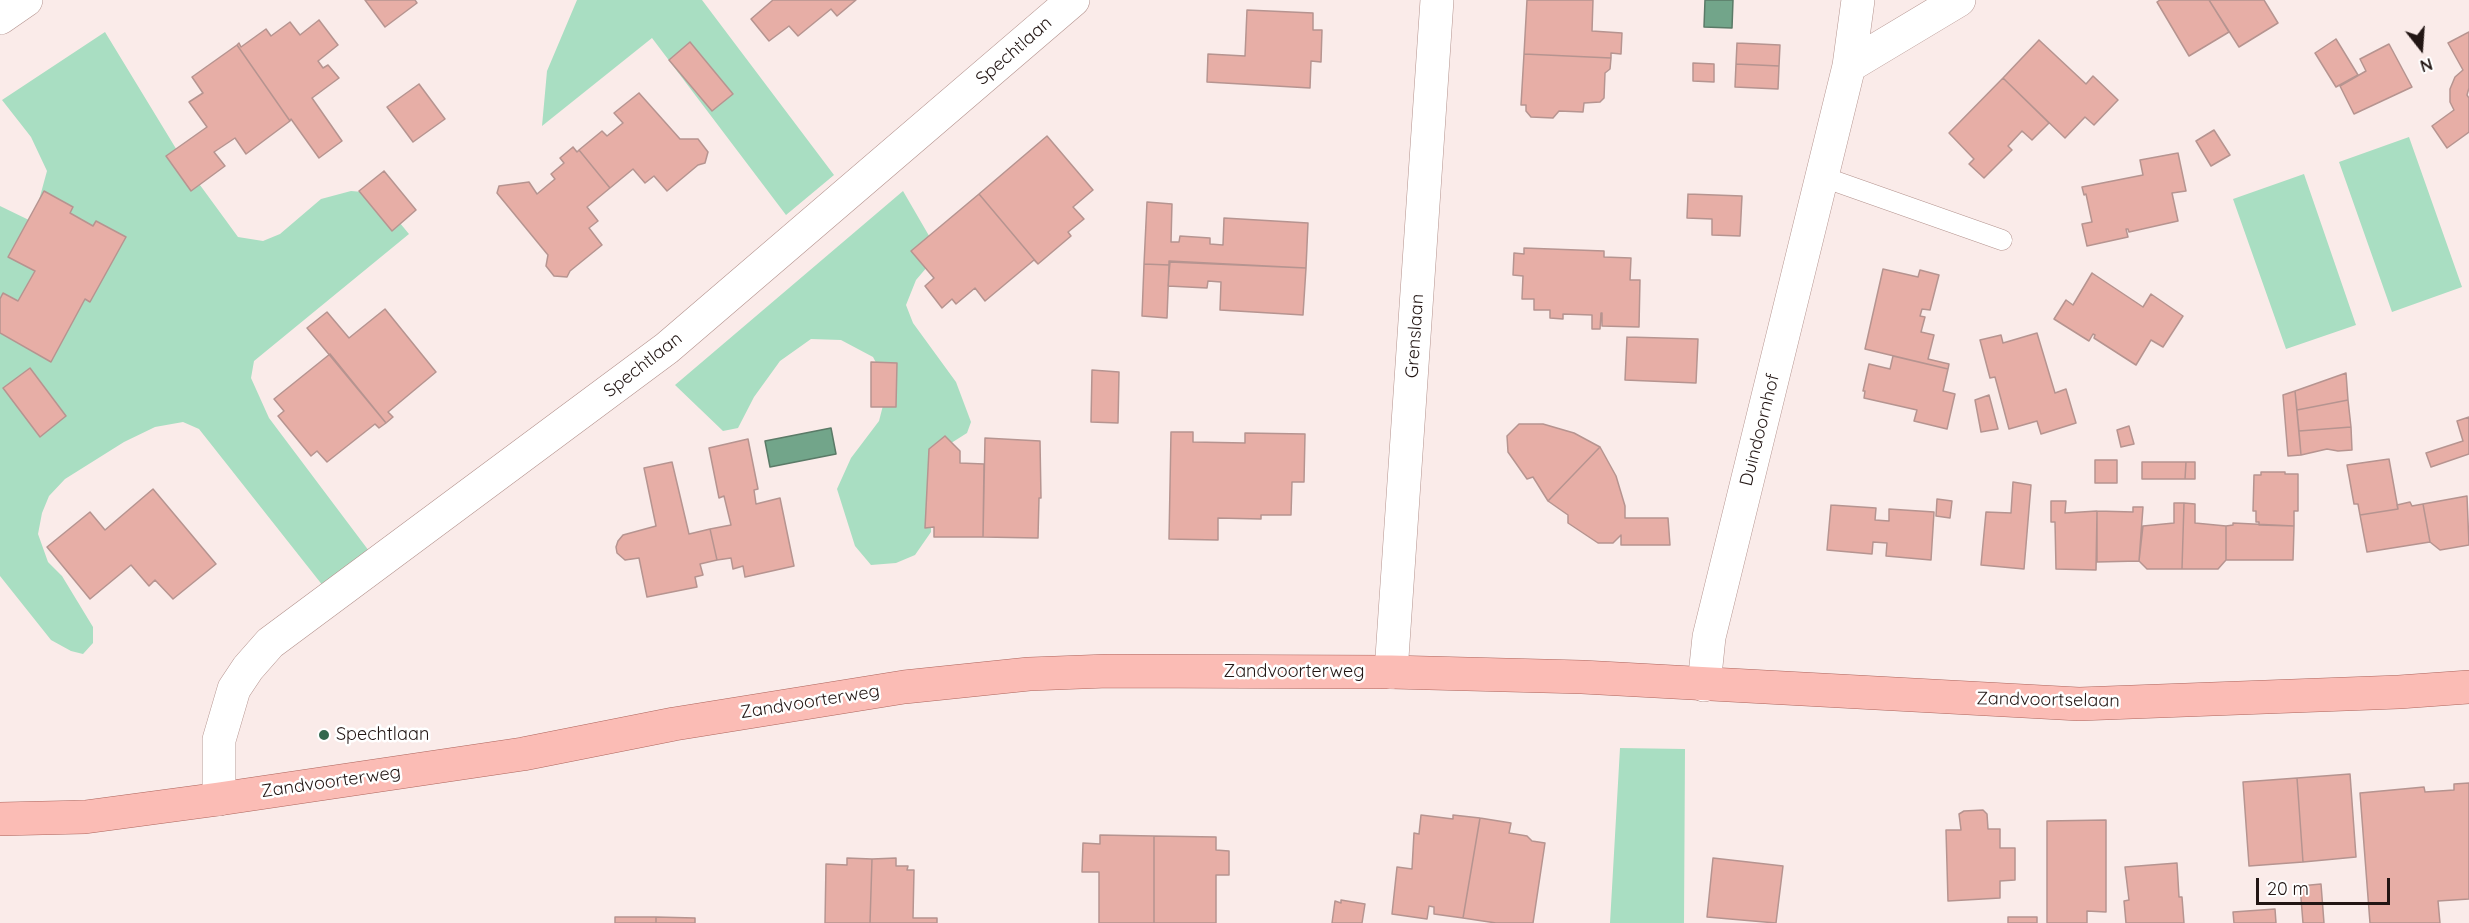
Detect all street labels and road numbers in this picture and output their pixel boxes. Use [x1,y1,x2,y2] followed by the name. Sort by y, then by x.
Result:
[972,12,1056,90] street label: Spechtlaan
[1401,293,1429,379] street label: Grenslaan
[600,328,686,402] street label: Spechtlaan
[1736,372,1784,488] street label: Duindoornhof
[1224,661,1364,683] street label: Zandvoorterweg
[739,680,881,724] street label: Zandvoorterweg
[1976,688,2120,712] street label: Zandvoortselaan
[260,762,402,802] street label: Zandvoorterweg

